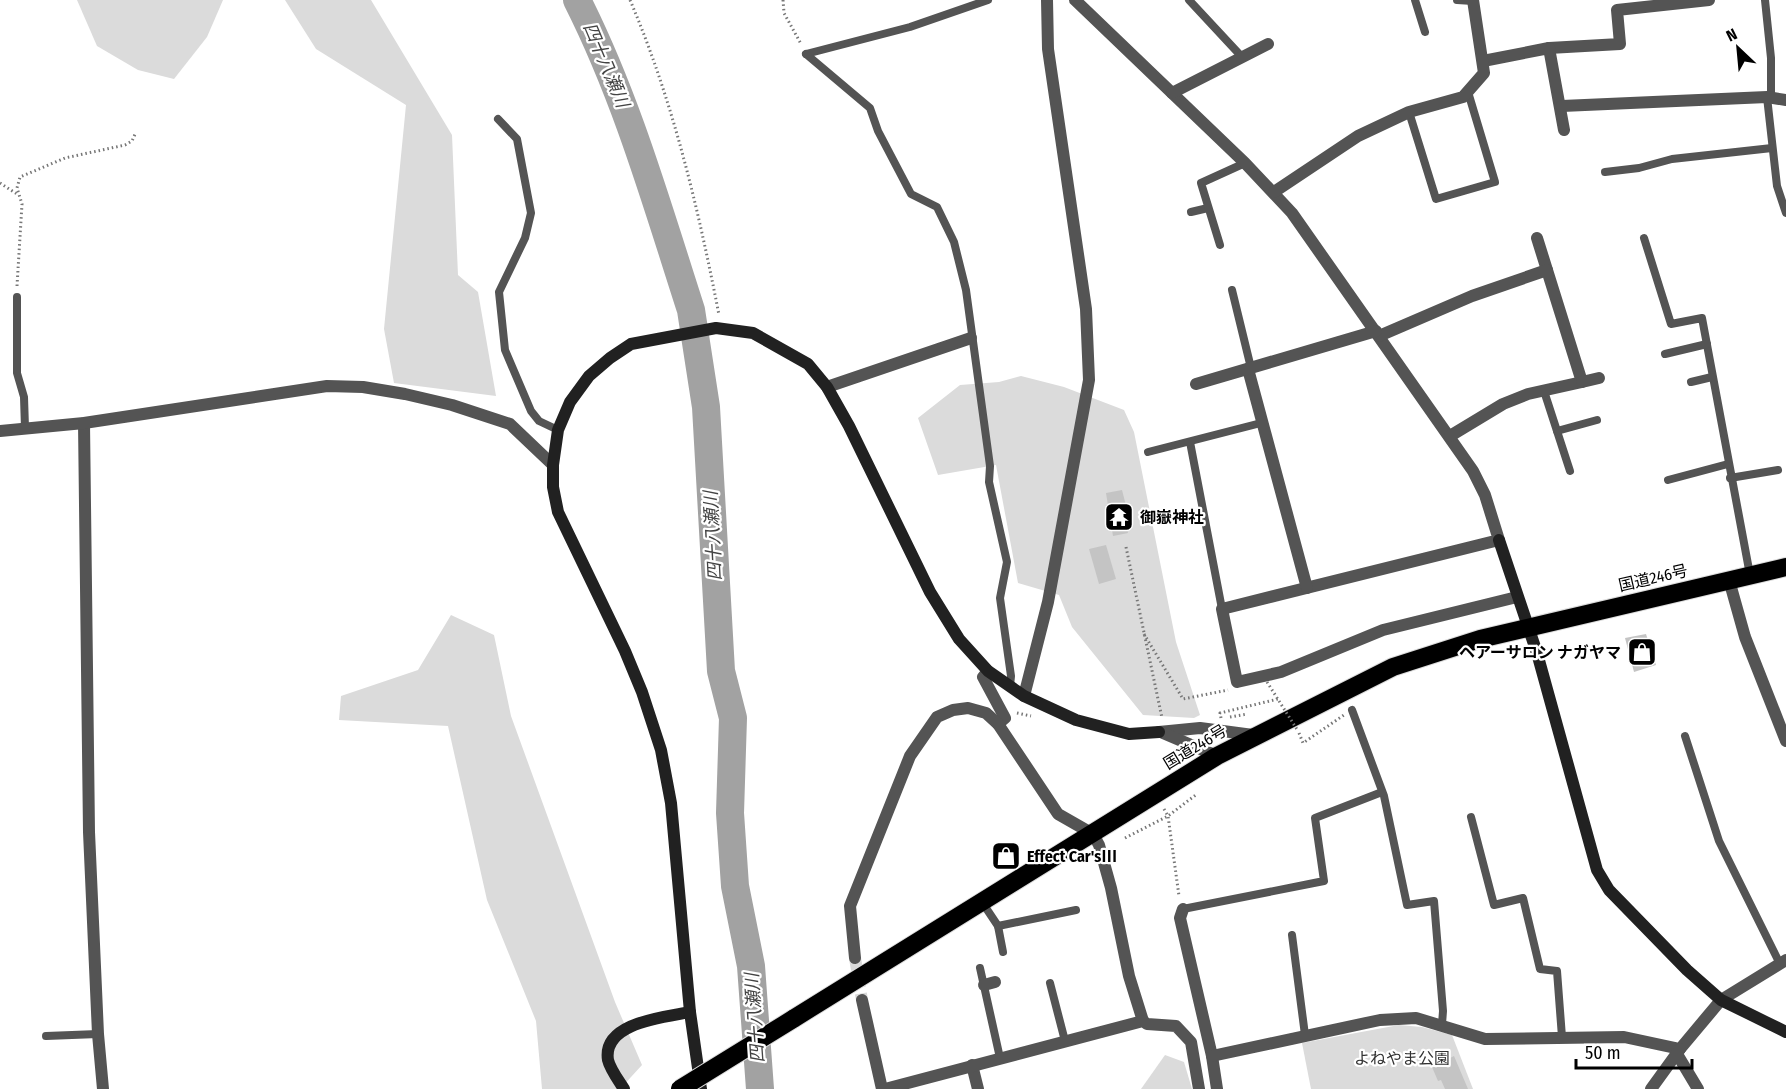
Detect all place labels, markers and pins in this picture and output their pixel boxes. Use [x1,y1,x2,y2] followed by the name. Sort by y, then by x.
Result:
[1103,501,1135,533] temple icon: 御嶽神社
[1140,508,1204,527] place label: 御嶽神社
[1626,636,1658,668] shop icon: ヘアーサロン ナガヤマ
[1459,643,1621,662] place label: ヘアーサロン ナガヤマ
[990,840,1022,872] shop icon: Effect Car'sⅢ
[1027,847,1117,866] place label: Effect Car'sⅢ

